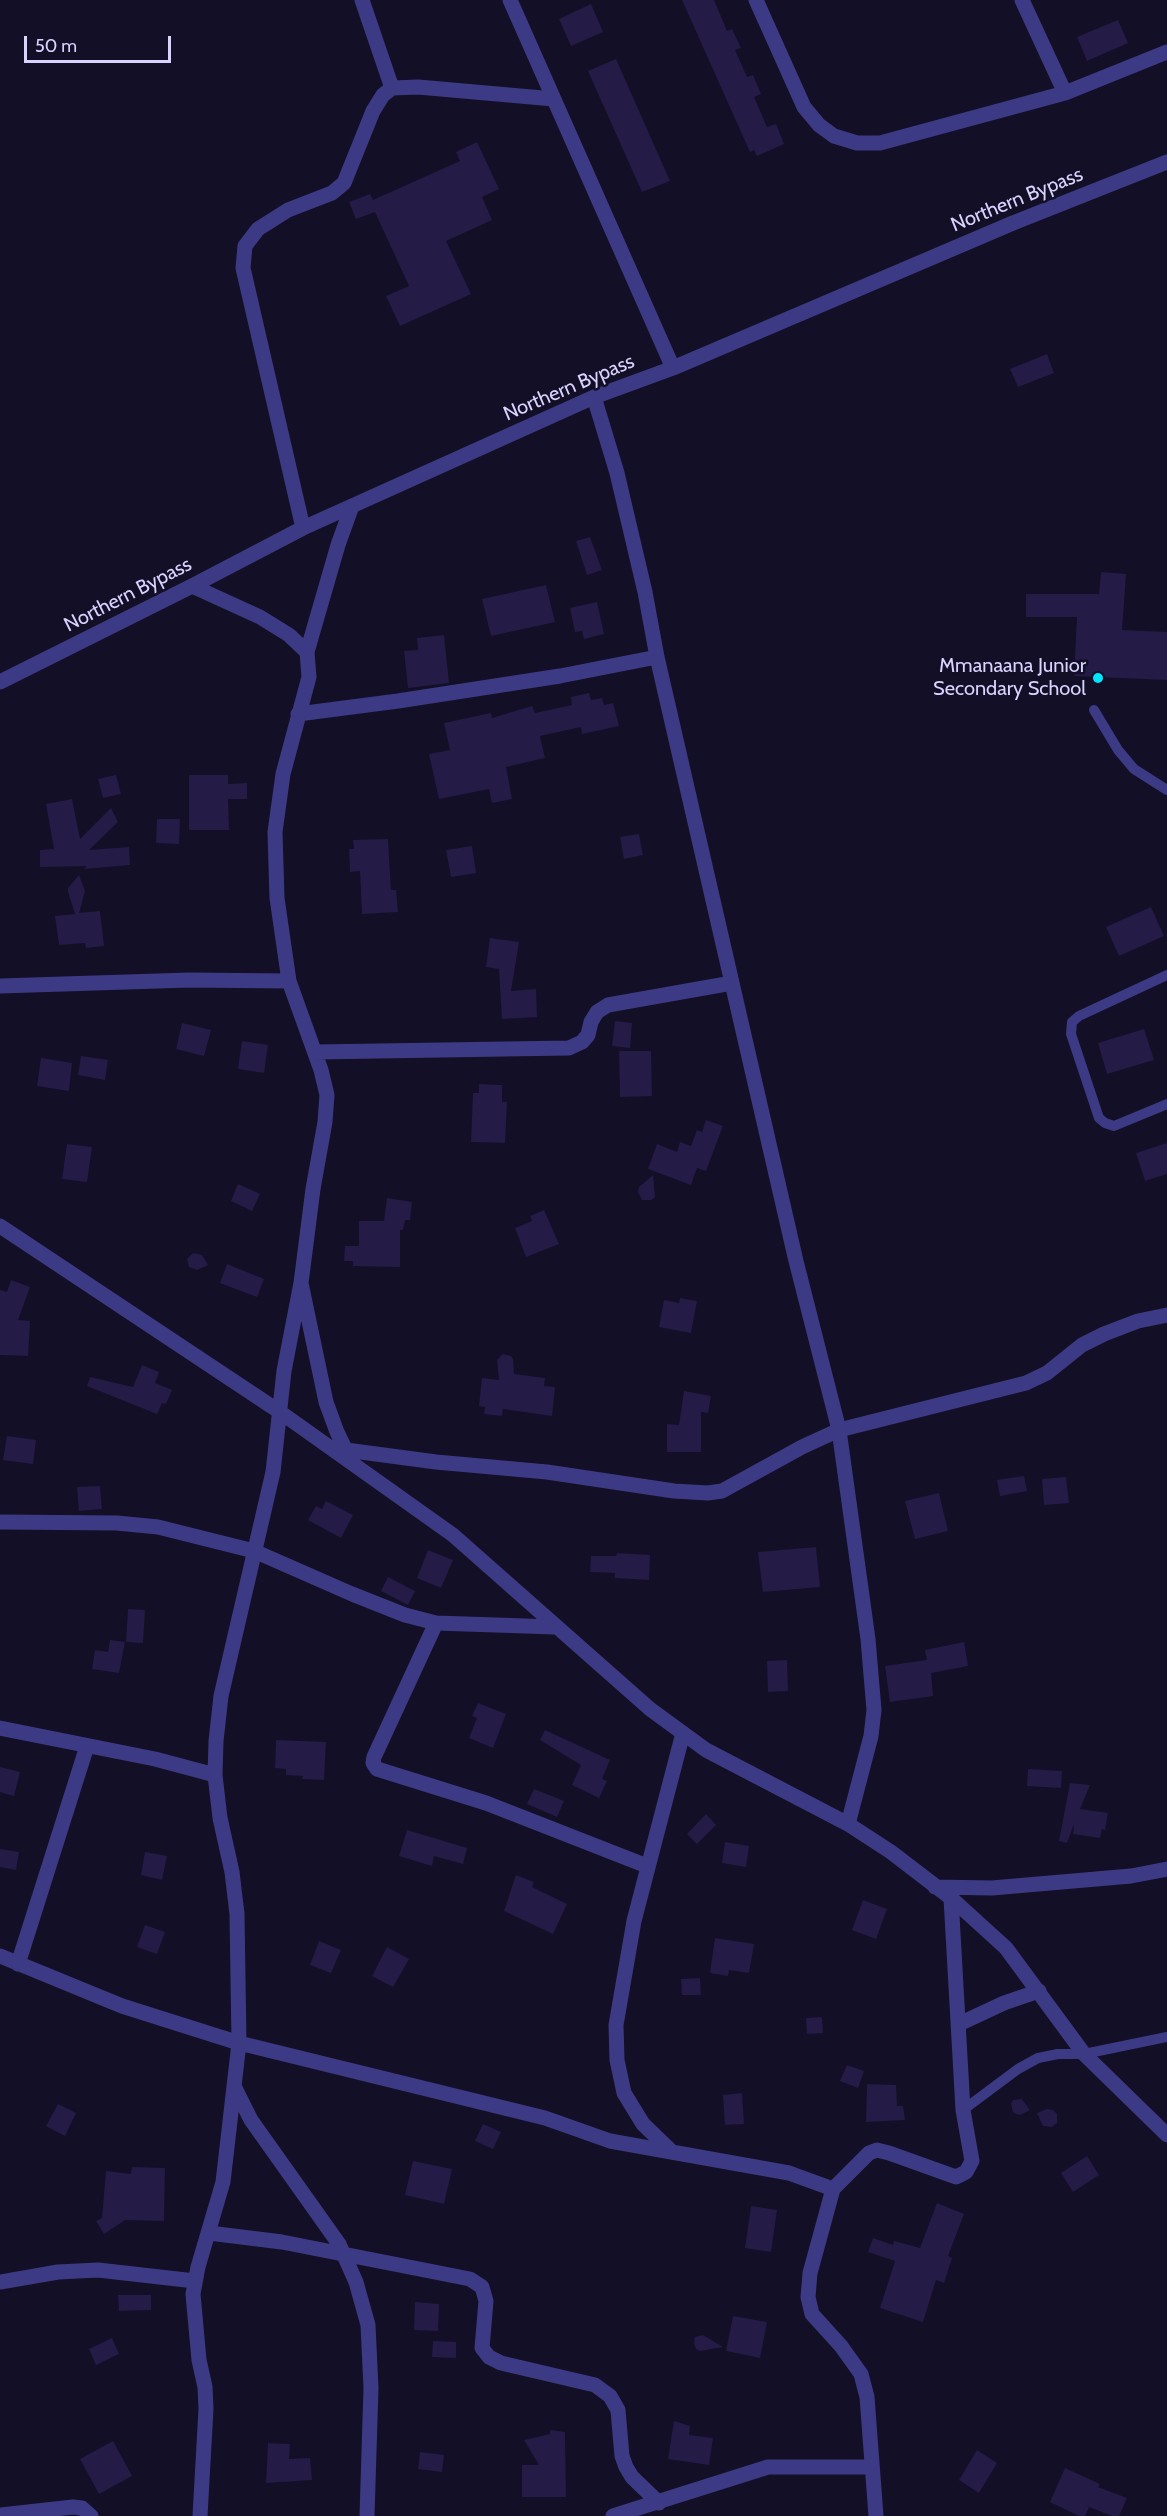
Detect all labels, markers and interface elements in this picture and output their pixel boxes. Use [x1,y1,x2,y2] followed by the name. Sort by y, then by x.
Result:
[27,24,174,62] scale bar
[35,35,77,57] text: 50 m
[948,163,1086,237] street label: Northern Bypass
[500,350,638,426] street label: Northern Bypass
[60,553,196,637] street label: Northern Bypass
[933,654,1086,701] place label: Mmanaana Junior Secondary School
[1091,671,1105,685] marker: Mmanaana Junior Secondary School

